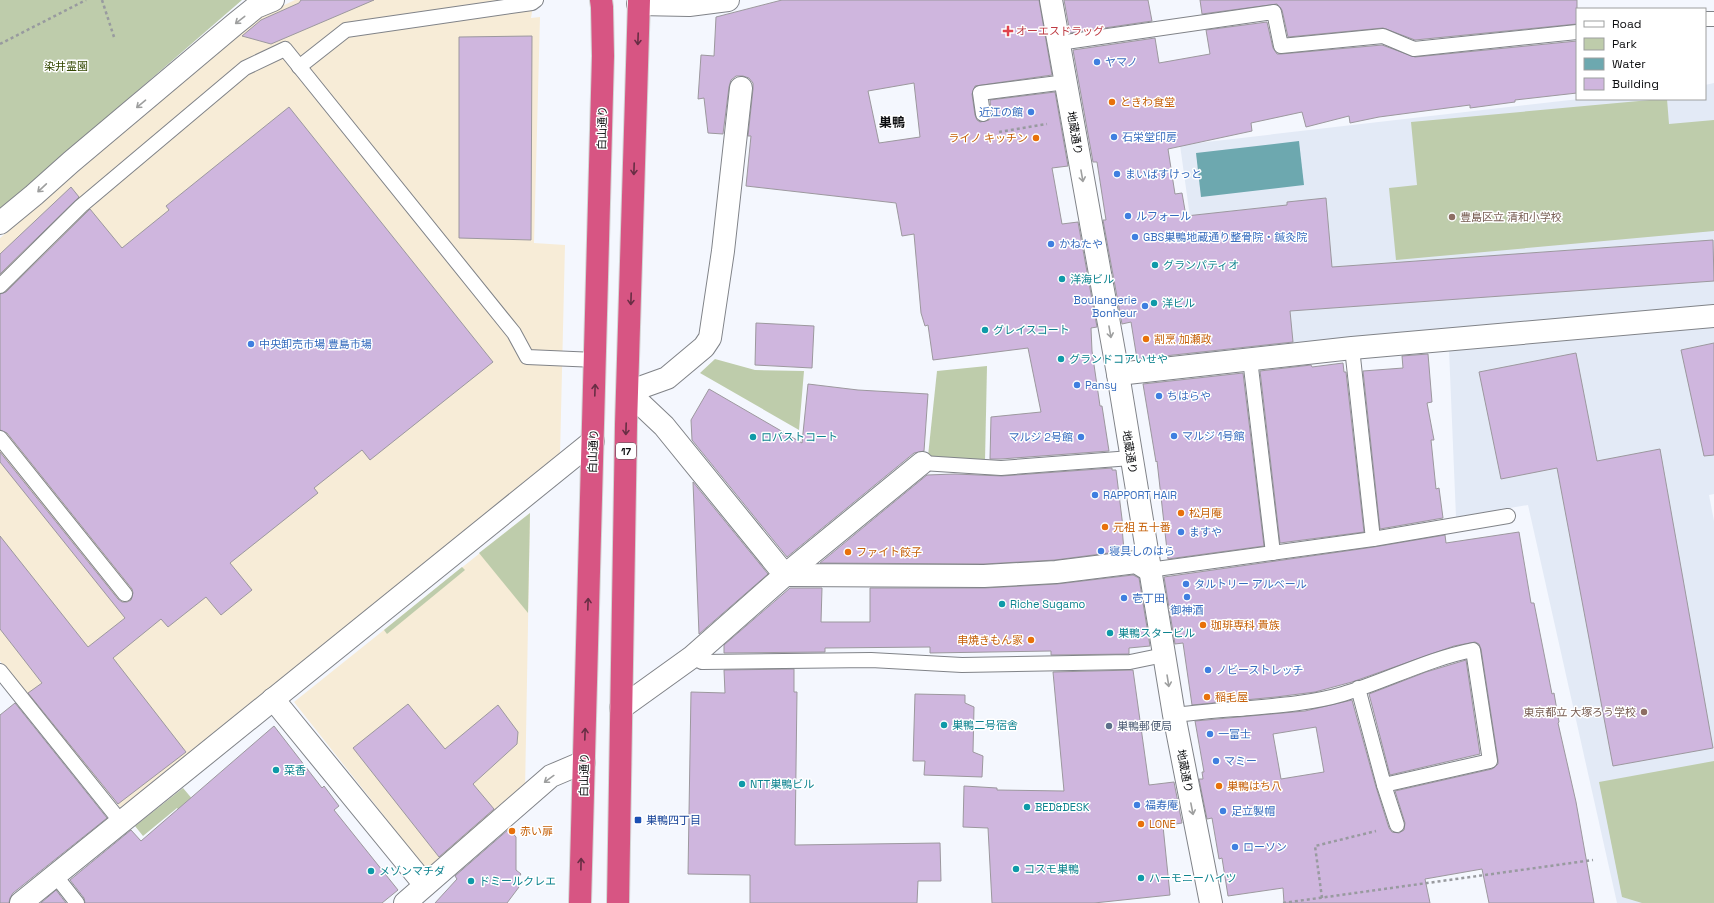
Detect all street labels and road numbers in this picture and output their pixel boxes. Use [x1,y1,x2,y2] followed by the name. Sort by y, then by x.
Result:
[595,106,609,150] street label: 白山通り
[1064,110,1086,156] street label: 地蔵通り
[585,429,601,473] street label: 白山通り
[1120,429,1140,475] street label: 地蔵通り
[616,443,636,459] road number: 17
[1174,748,1196,794] street label: 地蔵通り
[577,753,591,797] street label: 白山通り

